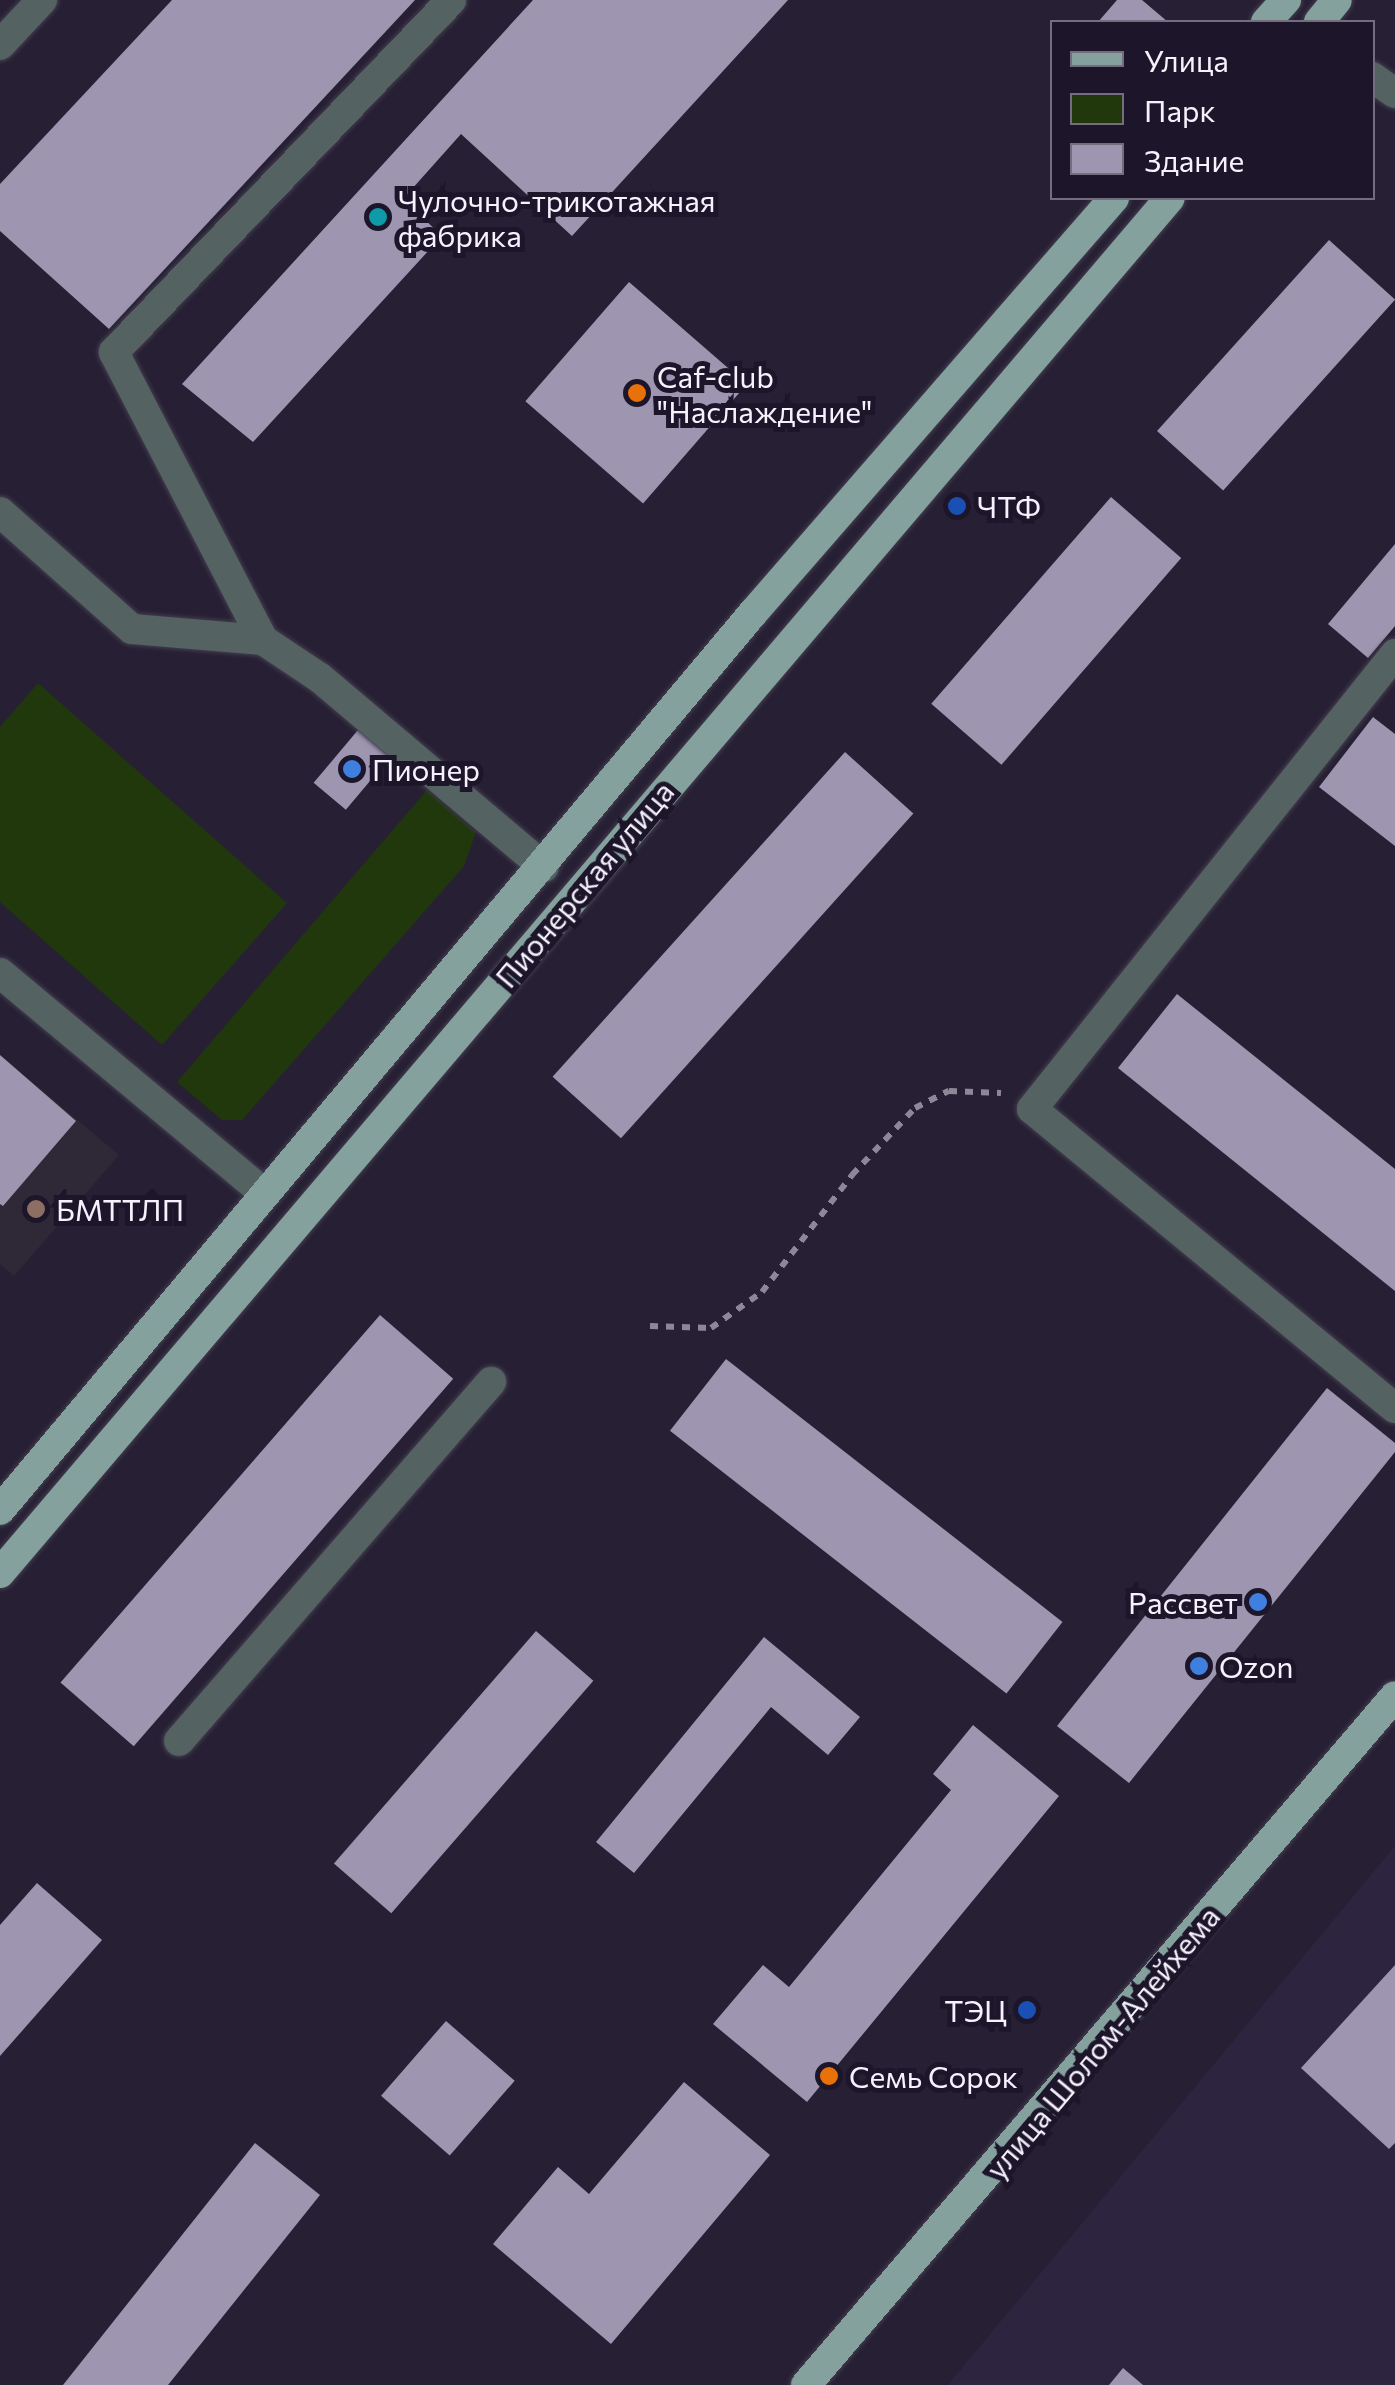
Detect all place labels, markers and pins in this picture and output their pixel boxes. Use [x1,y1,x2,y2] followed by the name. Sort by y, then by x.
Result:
[398,182,715,252] place label: Чулочно-трикотажная фабрика
[367,206,389,228] marker: Чулочно-трикотажная фабрика
[657,358,872,428] place label: Caf-club "Наслаждение"
[626,382,648,404] marker: Caf-club "Наслаждение"
[977,488,1041,524] place label: ЧТФ
[946,495,968,517] marker: ЧТФ
[372,751,480,787] place label: Пионер
[341,758,363,780] marker: Пионер
[56,1191,184,1227] place label: БМТТЛП
[25,1198,47,1220] marker: БМТТЛП
[1128,1584,1238,1620] place label: Рассвет
[1247,1591,1269,1613] marker: Рассвет
[1219,1648,1293,1684] place label: Ozon
[1188,1655,1210,1677] marker: Ozon
[944,1992,1007,2028] place label: ТЭЦ
[1016,1999,1038,2021] marker: ТЭЦ
[849,2058,1018,2094] place label: Семь Сорок
[818,2065,840,2087] marker: Семь Сорок

